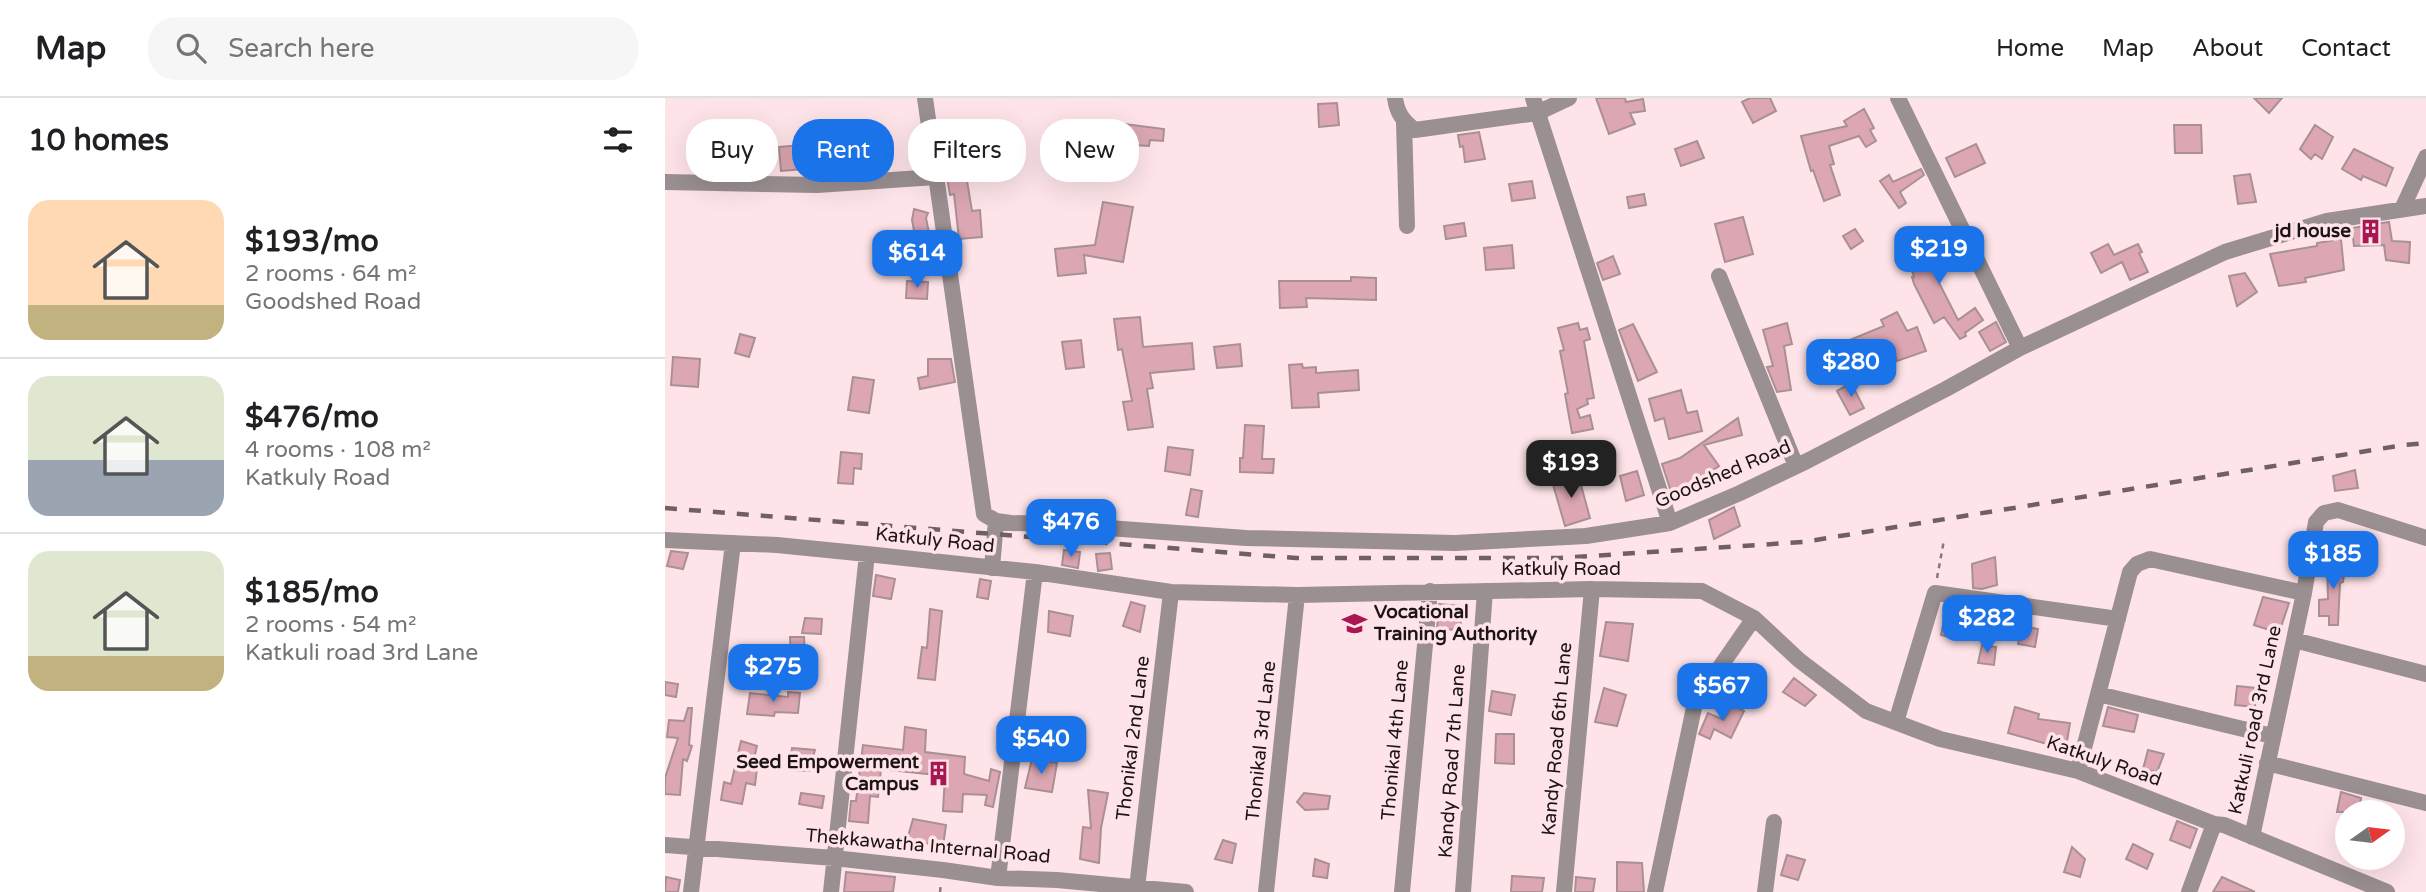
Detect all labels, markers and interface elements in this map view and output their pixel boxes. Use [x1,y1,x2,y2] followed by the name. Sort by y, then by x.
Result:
[148,17,638,80] search box
[35,29,106,68] text: Map
[172,29,210,67] icon: search
[228,33,374,64] text: Search here
[1996,34,2064,63] text: Home
[2102,34,2154,63] text: Map
[2192,34,2263,63] text: About
[2301,34,2391,63] text: Contact
[686,119,778,182] chip: Buy
[792,119,894,182] chip: Rent
[908,119,1026,182] chip: Filters
[1040,119,1139,182] chip: New
[599,121,637,159] icon: filters
[28,122,169,159] text: 10 homes
[2357,217,2385,245] building icon: jd house
[2273,220,2351,243] place label: jd house
[245,223,379,260] text: $193/mo
[1898,226,1980,286] pin: $219
[84,228,168,312] icon: home
[876,230,958,290] pin: $614
[1910,235,1968,263] text: $219
[888,239,946,267] text: $614
[245,260,416,288] text: 2 rooms · 64 m²
[245,288,421,316] text: Goodshed Road
[1810,340,1892,399] pin: $280
[1822,348,1880,376] text: $280
[245,399,379,436] text: $476/mo
[84,404,168,488] icon: home
[1652,435,1794,513] street label: Goodshed Road
[245,436,431,464] text: 4 rooms · 108 m²
[1530,440,1612,500] pin: $193
[1542,449,1600,477] text: $193
[245,464,390,492] text: Katkuly Road
[1030,500,1112,559] pin: $476
[1042,508,1100,536] text: $476
[874,523,996,557] street label: Katkuly Road
[2292,532,2374,591] pin: $185
[2304,540,2362,568] text: $185
[1501,558,1621,580] street label: Katkuly Road
[245,574,379,611] text: $185/mo
[84,579,168,663] icon: home
[1946,596,2028,655] pin: $282
[1373,601,1538,646] place label: Vocational Training Authority
[1958,604,2016,632] text: $282
[1340,609,1368,637] school or university icon: Vocational Training Authority
[245,611,416,639] text: 2 rooms · 54 m²
[2224,623,2286,817] street label: Katkuli road 3rd Lane
[245,639,478,667] text: Katkuli road 3rd Lane
[1538,641,1576,837] street label: Kandy Road 6th Lane
[732,644,814,704] pin: $275
[744,653,802,681] text: $275
[1112,654,1154,822] street label: Thonikal 2nd Lane
[1377,659,1413,821] street label: Thonikal 4th Lane
[1242,660,1280,822] street label: Thonikal 3rd Lane
[1434,663,1470,859] street label: Kandy Road 7th Lane
[1681,664,1763,723] pin: $567
[1693,672,1751,700] text: $567
[1000,716,1082,776] pin: $540
[1012,725,1070,753] text: $540
[2044,731,2164,791] street label: Katkuly Road
[736,751,920,796] place label: Seed Empowerment Campus
[925,759,953,787] building icon: Seed Empowerment Campus
[2335,800,2405,870] north arrow
[2335,800,2405,870] map controls
[804,824,1052,868] street label: Thekkawatha Internal Road

